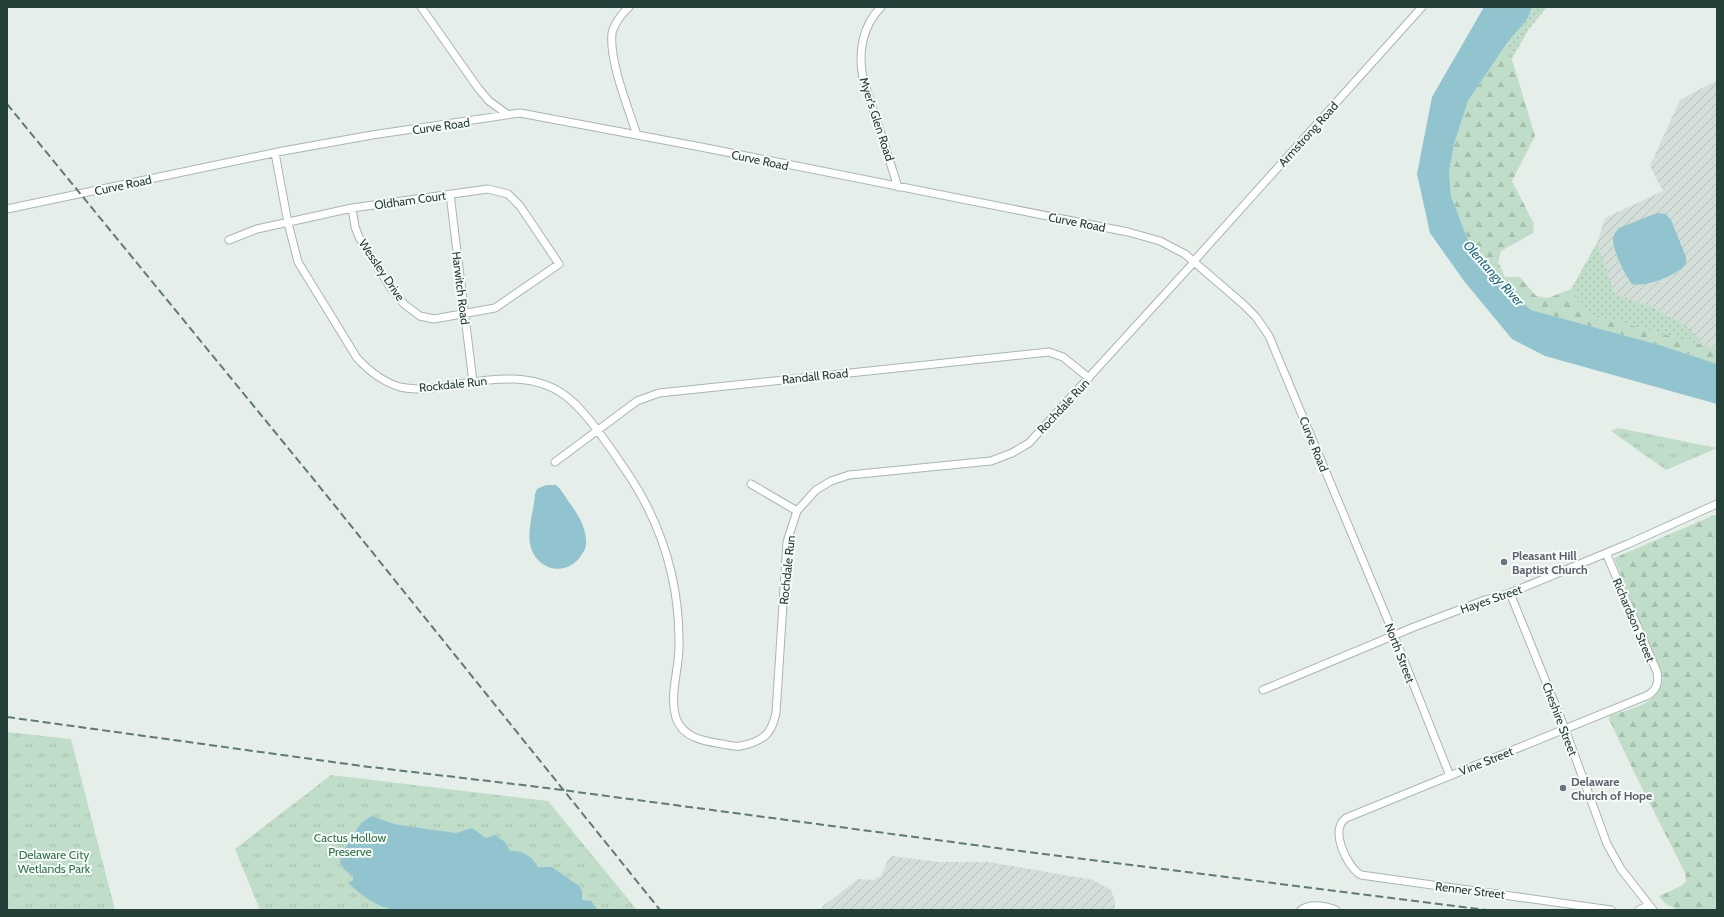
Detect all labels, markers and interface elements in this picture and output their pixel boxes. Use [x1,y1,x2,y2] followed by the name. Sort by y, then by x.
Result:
[856,75,898,163] street label: Myer's Glen Road
[1275,98,1341,170] street label: Armstrong Road
[411,115,471,137] street label: Curve Road
[730,147,790,173] street label: Curve Road
[93,172,153,198] street label: Curve Road
[373,188,447,212] street label: Oldham Court
[1047,209,1107,235] street label: Curve Road
[356,236,408,304] street label: Wessley Drive
[1460,237,1528,310] water label: Olentangy River
[449,250,473,326] street label: Harwitch Road
[781,365,849,387] street label: Randall Road
[418,373,488,395] street label: Rockdale Run
[1034,375,1092,437] street label: Rochdale Run
[1296,414,1332,474] street label: Curve Road
[776,534,798,605] street label: Rochdale Run
[1512,548,1588,577] place label: Pleasant Hill Baptist Church
[1499,557,1509,567] marker: Pleasant Hill Baptist Church
[1610,576,1658,664] street label: Richardson Street
[1458,581,1524,617] street label: Hayes Street
[1382,621,1418,685] street label: North Street
[1539,680,1581,758] street label: Cheshire Street
[1457,743,1515,779] street label: Vine Street
[1571,774,1652,803] place label: Delaware Church of Hope
[1558,783,1568,793] marker: Delaware Church of Hope
[314,830,386,859] park label: Cactus Hollow Preserve
[18,847,91,876] park label: Delaware City Wetlands Park
[1434,878,1506,902] street label: Renner Street

